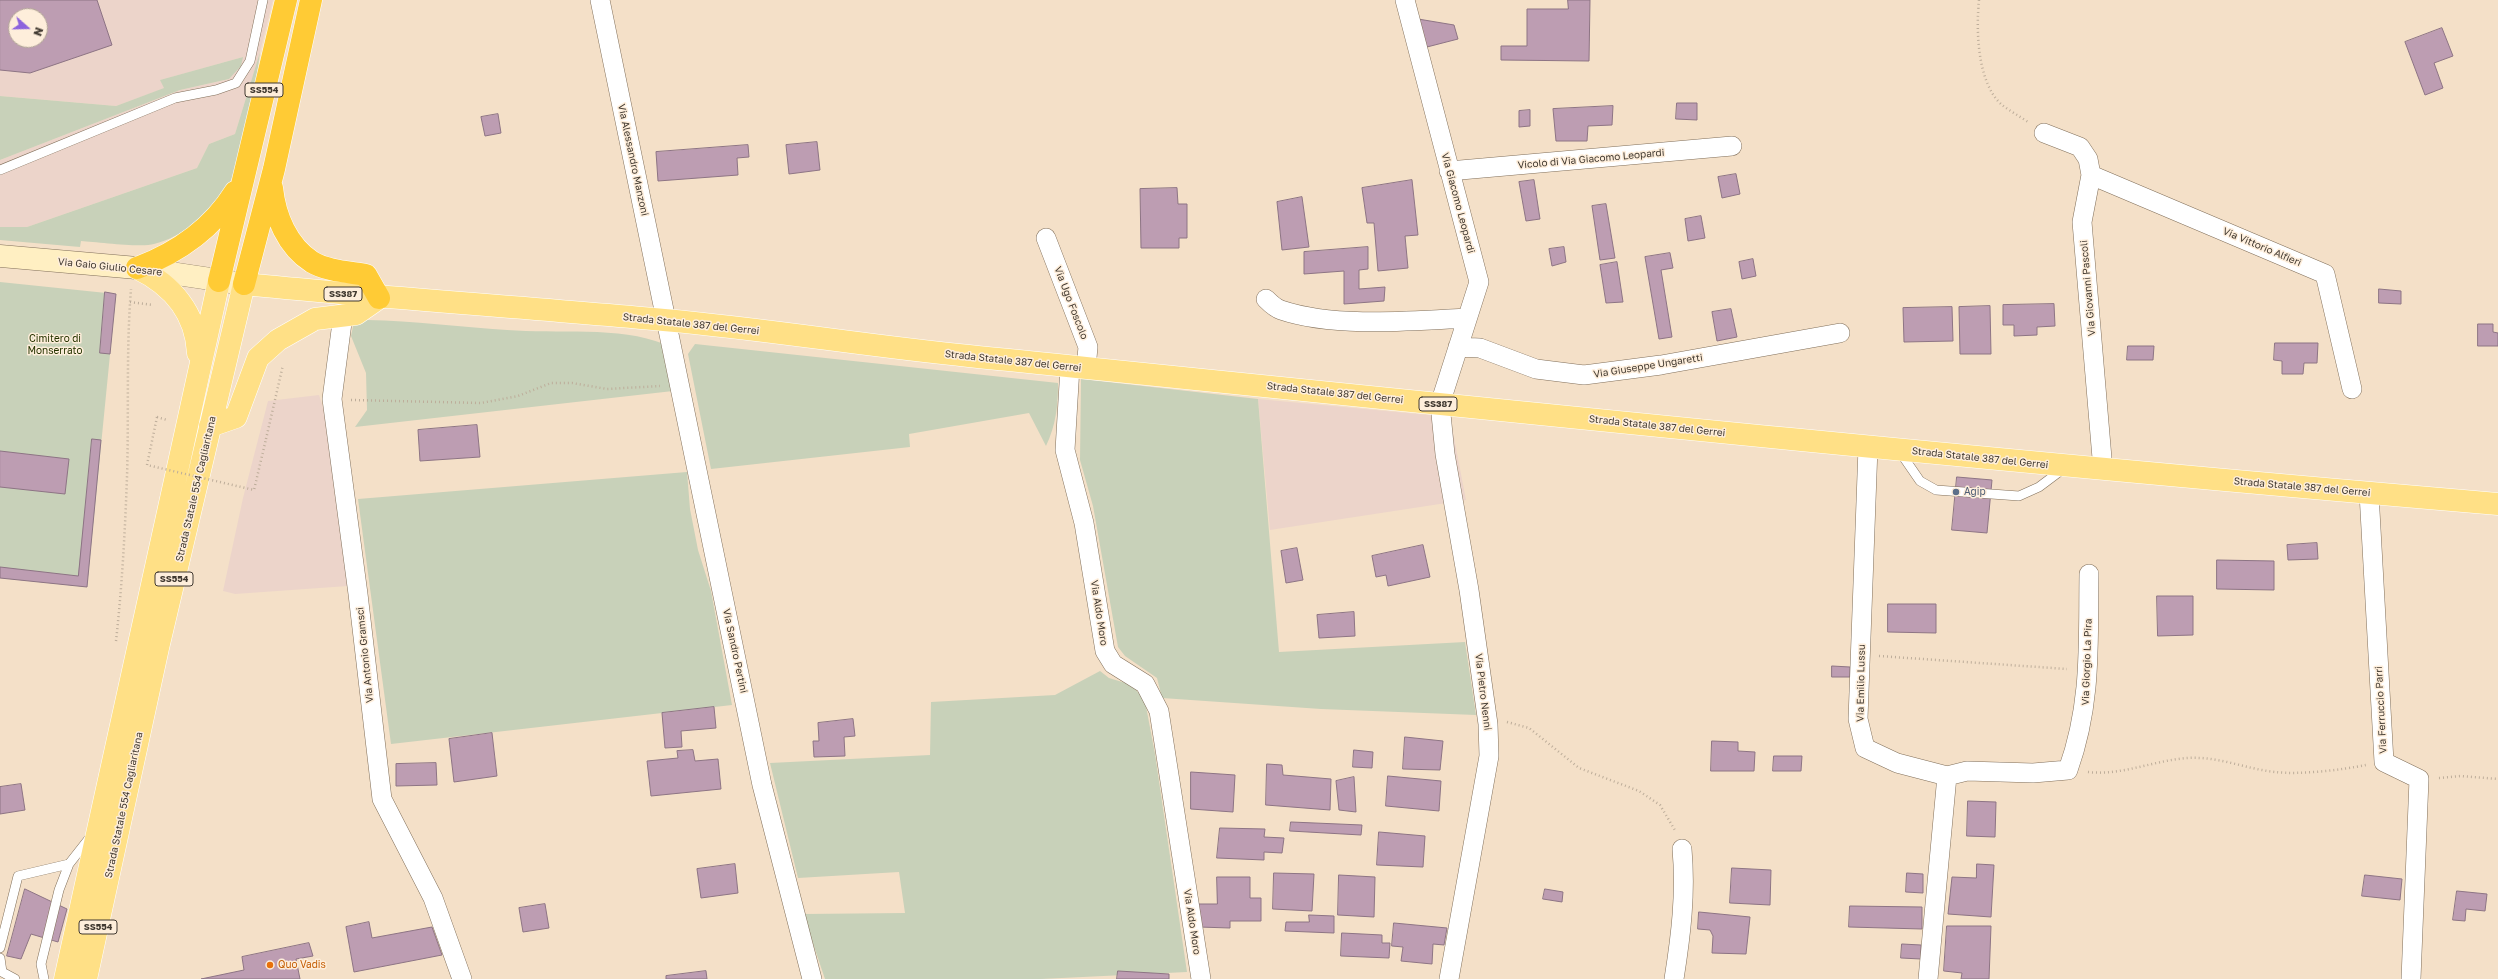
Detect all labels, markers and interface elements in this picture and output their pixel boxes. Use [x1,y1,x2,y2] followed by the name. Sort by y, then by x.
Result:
[8,8,48,48] north arrow
[31,26,46,38] text: N
[245,83,283,97] road number: SS554
[615,103,651,217] street label: Via Alessandro Manzoni
[1517,147,1665,171] street label: Vicolo di Via Giacomo Leopardi
[1439,151,1477,255] street label: Via Giacomo Leopardi
[2221,225,2303,269] street label: Via Vittorio Alfieri
[2078,240,2098,336] street label: Via Giovanni Pascoli
[57,256,163,278] street label: Via Gaio Giulio Cesare
[1052,265,1090,341] street label: Via Ugo Foscolo
[324,287,362,301] road number: SS387
[622,311,760,337] street label: Strada Statale 387 del Gerrei
[27,333,83,356] park label: Cimitero di Monserrato
[944,348,1082,374] street label: Strada Statale 387 del Gerrei
[1593,351,1703,381] street label: Via Giuseppe Ungaretti
[1266,380,1404,406] street label: Strada Statale 387 del Gerrei
[1419,397,1457,411] road number: SS387
[1588,413,1726,439] street label: Strada Statale 387 del Gerrei
[173,415,219,563] street label: Strada Statale 554 Cagliaritana
[1911,445,2049,471] street label: Strada Statale 387 del Gerrei
[2233,475,2371,499] street label: Strada Statale 387 del Gerrei
[1964,486,1986,498] place label: Agip
[1951,487,1961,497] marker: Agip
[155,572,193,586] road number: SS554
[1088,579,1110,647] street label: Via Aldo Moro
[354,606,376,704] street label: Via Antonio Gramsci
[720,608,750,694] street label: Via Sandro Pertini
[2079,618,2095,706] street label: Via Giorgio La Pira
[1854,644,1868,722] street label: Via Emilio Lussu
[1472,653,1494,731] street label: Via Pietro Nenni
[2373,666,2389,754] street label: Via Ferruccio Parri
[103,731,145,879] street label: Strada Statale 554 Cagliaritana
[1181,888,1203,956] street label: Via Aldo Moro
[79,920,117,934] road number: SS554
[278,959,326,971] place label: Quo Vadis
[265,960,275,970] marker: Quo Vadis

